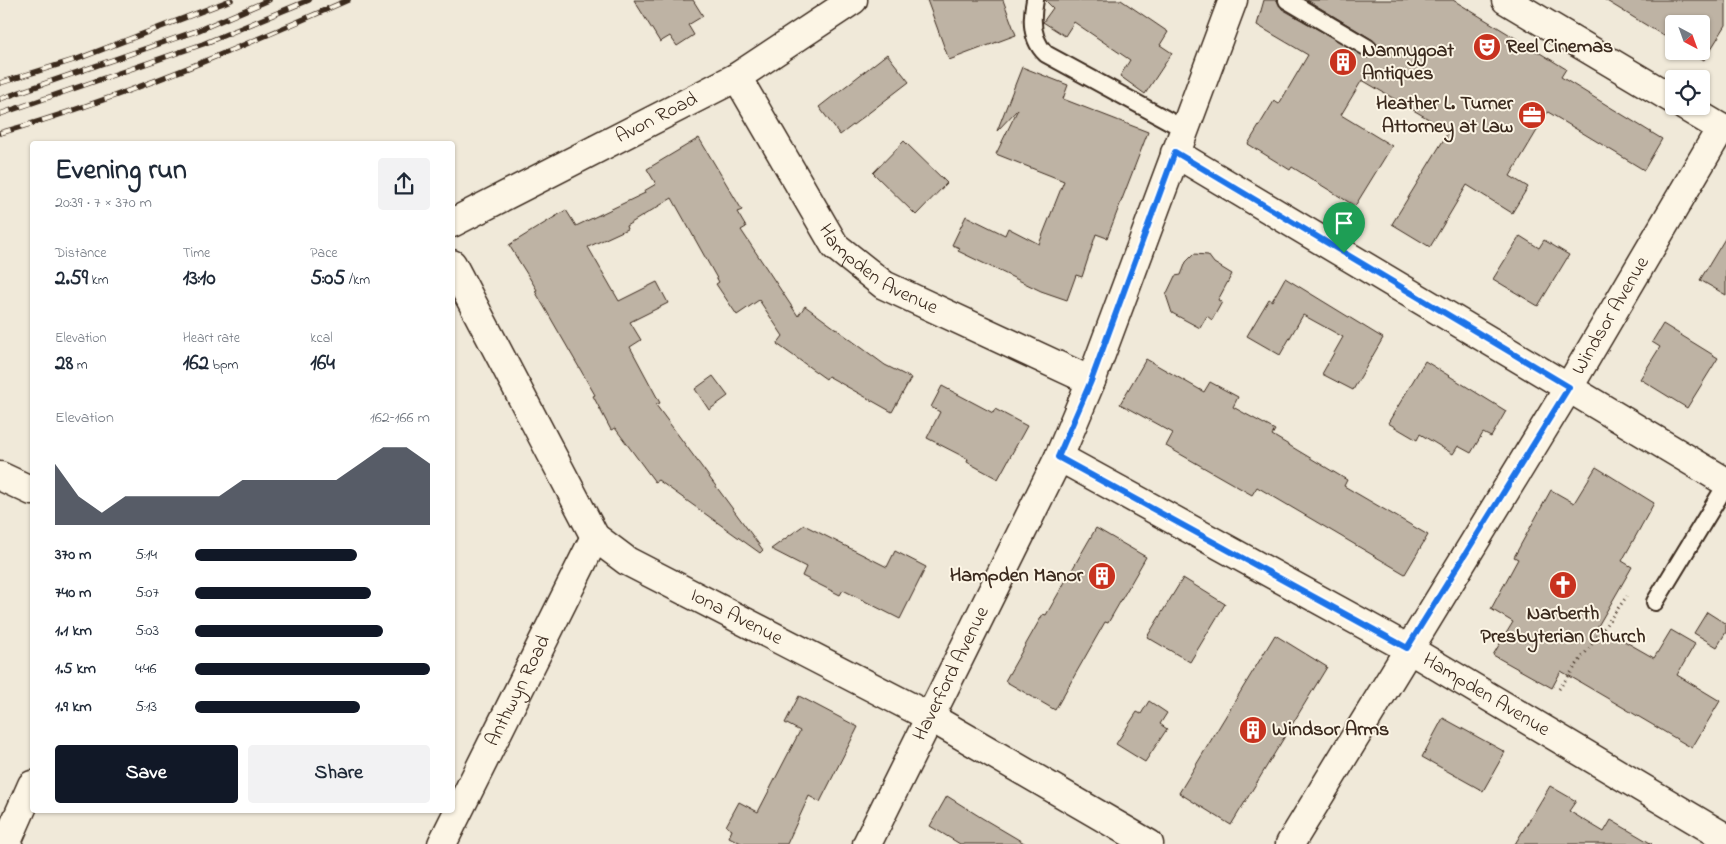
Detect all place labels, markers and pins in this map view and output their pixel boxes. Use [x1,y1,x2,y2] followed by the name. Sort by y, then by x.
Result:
[1472,32,1502,62] theatre icon: Reel Cinemas
[1506,33,1613,62] place label: Reel Cinemas
[1362,37,1454,89] place label: Nannygoat Antiques
[1328,47,1358,77] building icon: Nannygoat Antiques
[1376,90,1514,143] place label: Heather L. Turner Attorney at Law
[1517,100,1547,130] office icon: Heather L. Turner Attorney at Law
[1323,202,1365,253] pin
[1087,561,1117,591] building icon: Hampden Manor
[950,562,1084,591] place label: Hampden Manor
[1548,570,1578,600] church icon: Narberth Presbyterian Church
[1481,600,1645,653] place label: Narberth Presbyterian Church
[1238,715,1268,745] building icon: Windsor Arms
[1272,716,1389,745] place label: Windsor Arms

